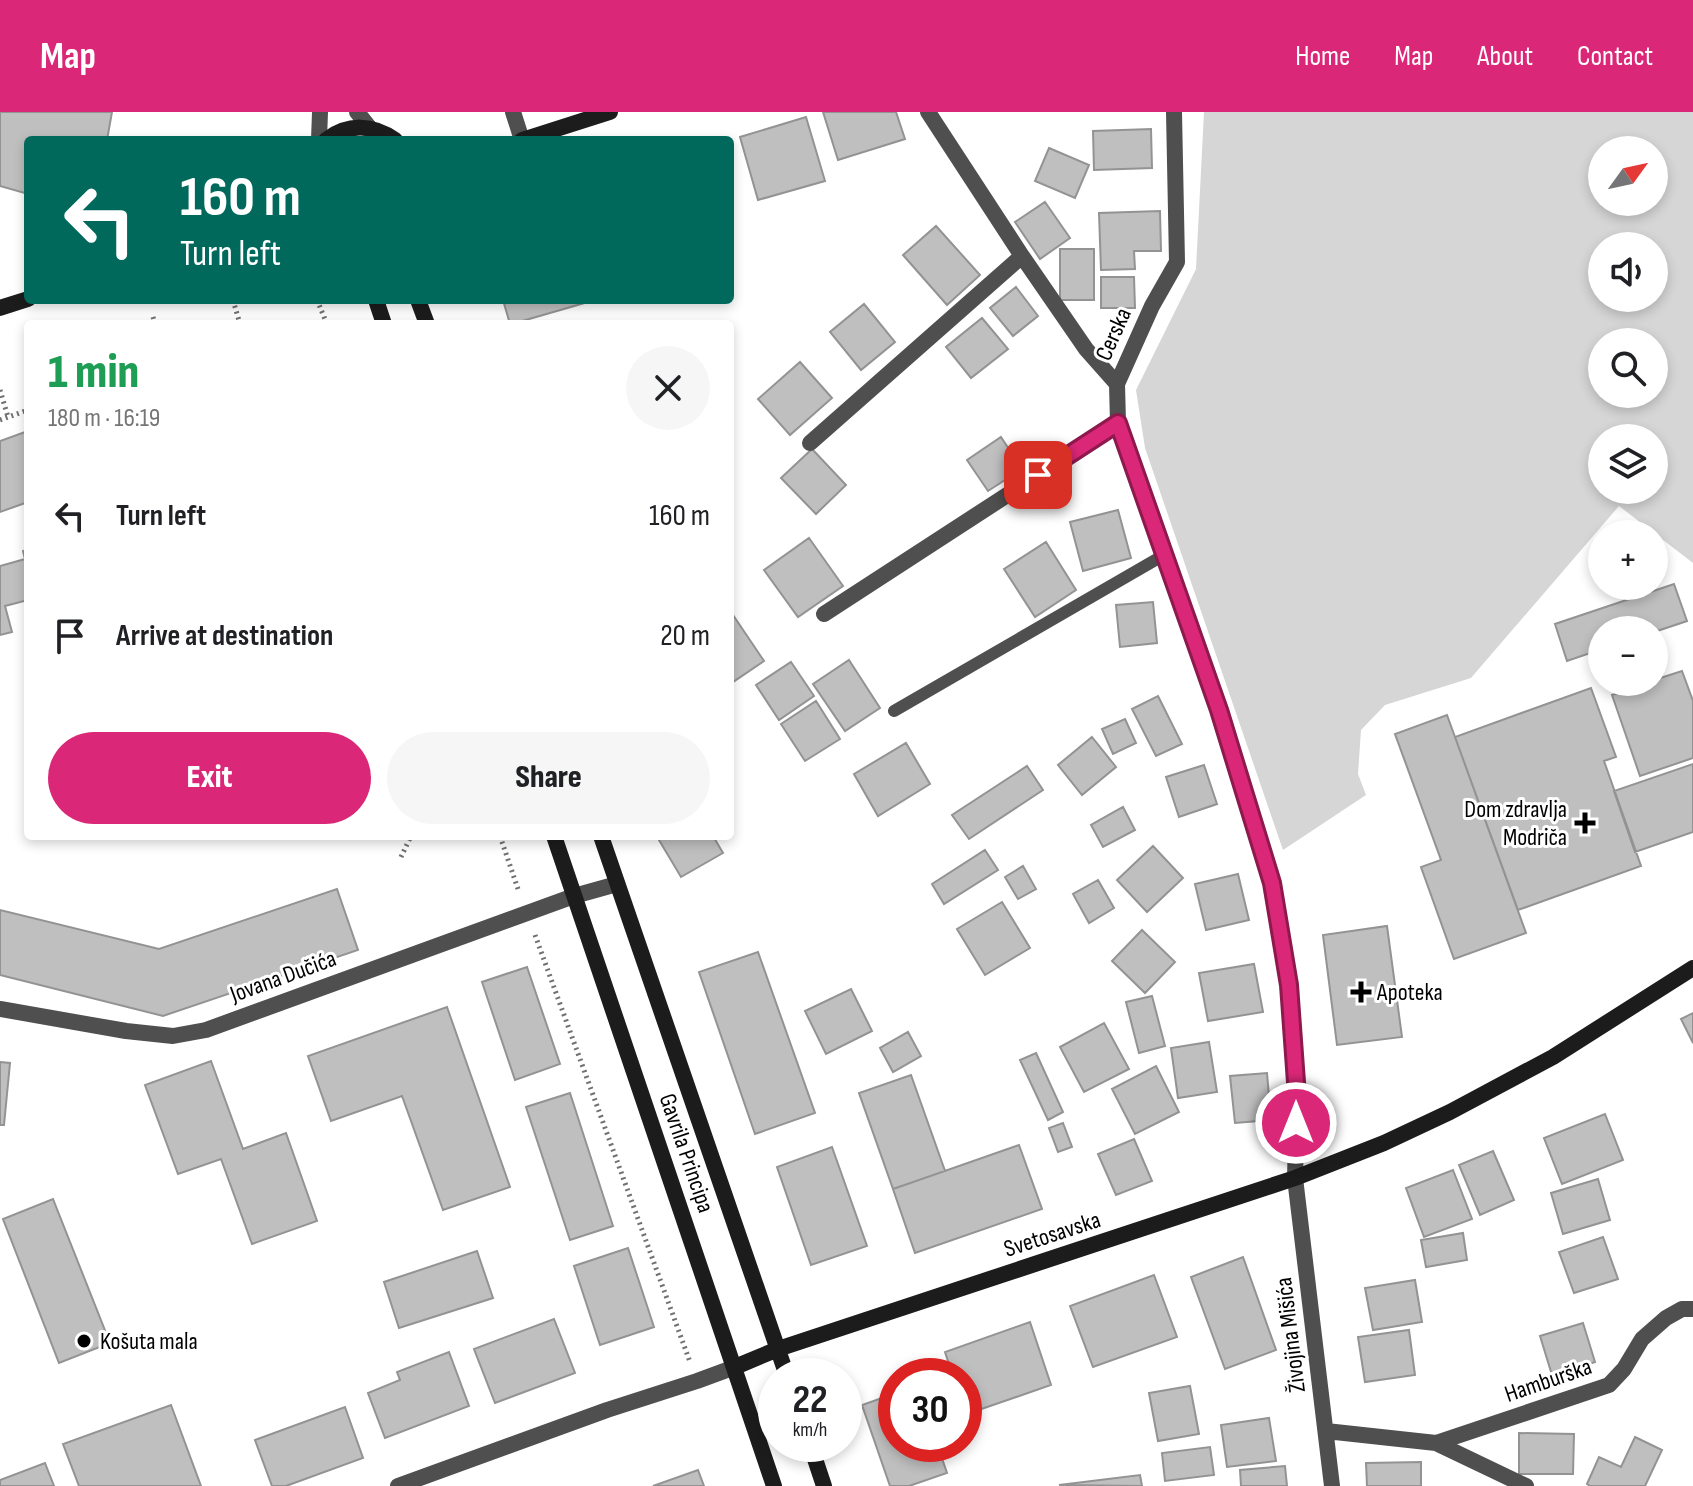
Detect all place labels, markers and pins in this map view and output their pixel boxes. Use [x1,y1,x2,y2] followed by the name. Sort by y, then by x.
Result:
[1004,441,1072,509] pin
[1464,795,1567,852] place label: Dom zdravlja Modriča
[1574,812,1596,834] marker: Dom zdravlja Modriča
[1376,978,1443,1007] place label: Apoteka
[1352,983,1370,1001] marker: Apoteka
[100,1327,198,1356] place label: Košuta mala
[75,1332,93,1350] marker: Košuta mala

